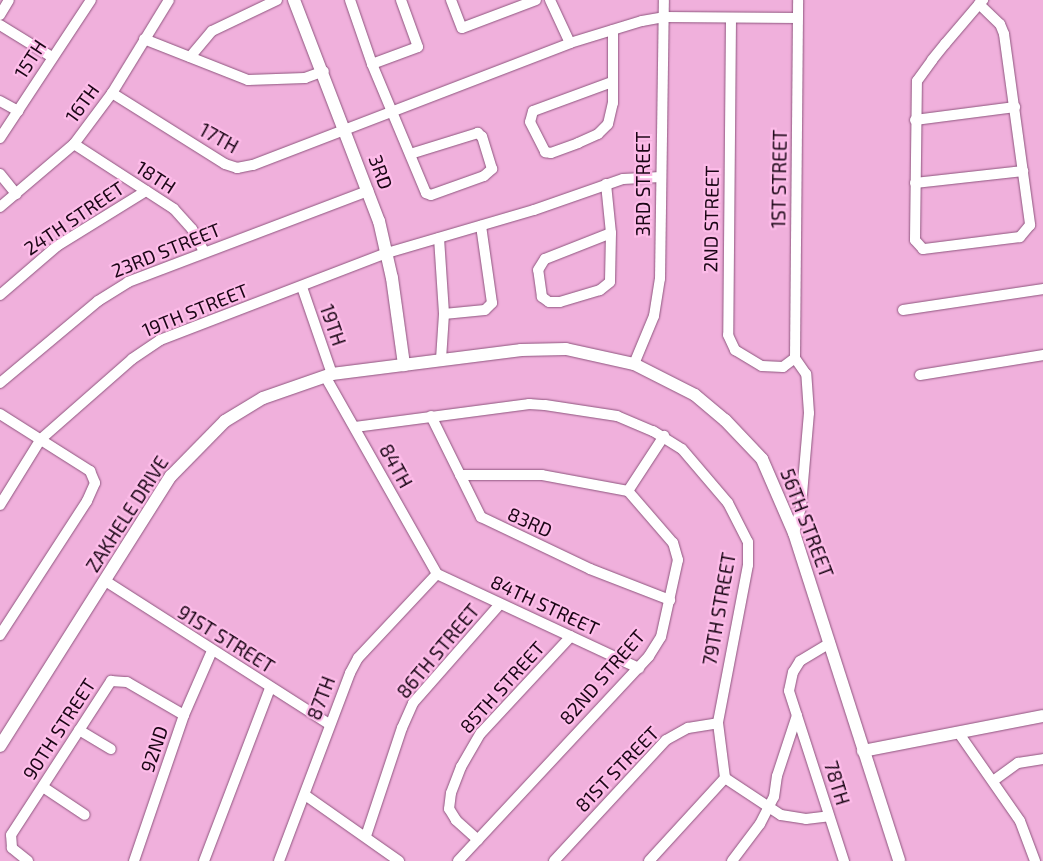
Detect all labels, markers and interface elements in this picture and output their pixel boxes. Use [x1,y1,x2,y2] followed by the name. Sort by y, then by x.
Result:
[9,35,51,83] street label: 15TH
[60,79,104,127] street label: 16TH
[196,118,242,158] street label: 17TH
[767,129,791,229] street label: 1ST STREET
[632,132,654,236] street label: 3RD STREET
[364,152,398,192] street label: 3RD
[132,156,180,198] street label: 18TH
[699,165,723,273] street label: 2ND STREET
[20,176,128,260] street label: 24TH STREET
[108,218,224,282] street label: 23RD STREET
[139,278,251,342] street label: 19TH STREET
[315,301,351,349] street label: 19TH
[375,440,417,492] street label: 84TH
[81,452,173,576] street label: ZAKHELE DRIVE
[776,465,838,581] street label: 56TH STREET
[504,502,556,542] street label: 83RD
[698,551,740,667] street label: 79TH STREET
[487,570,603,640] street label: 84TH STREET
[392,599,484,703] street label: 86TH STREET
[173,600,279,678] street label: 91ST STREET
[555,625,649,729] street label: 82ND STREET
[455,636,549,738] street label: 85TH STREET
[302,673,340,723] street label: 87TH
[18,674,100,784] street label: 90TH STREET
[570,721,664,817] street label: 81ST STREET
[135,723,173,775] street label: 92ND
[820,758,854,808] street label: 78TH

